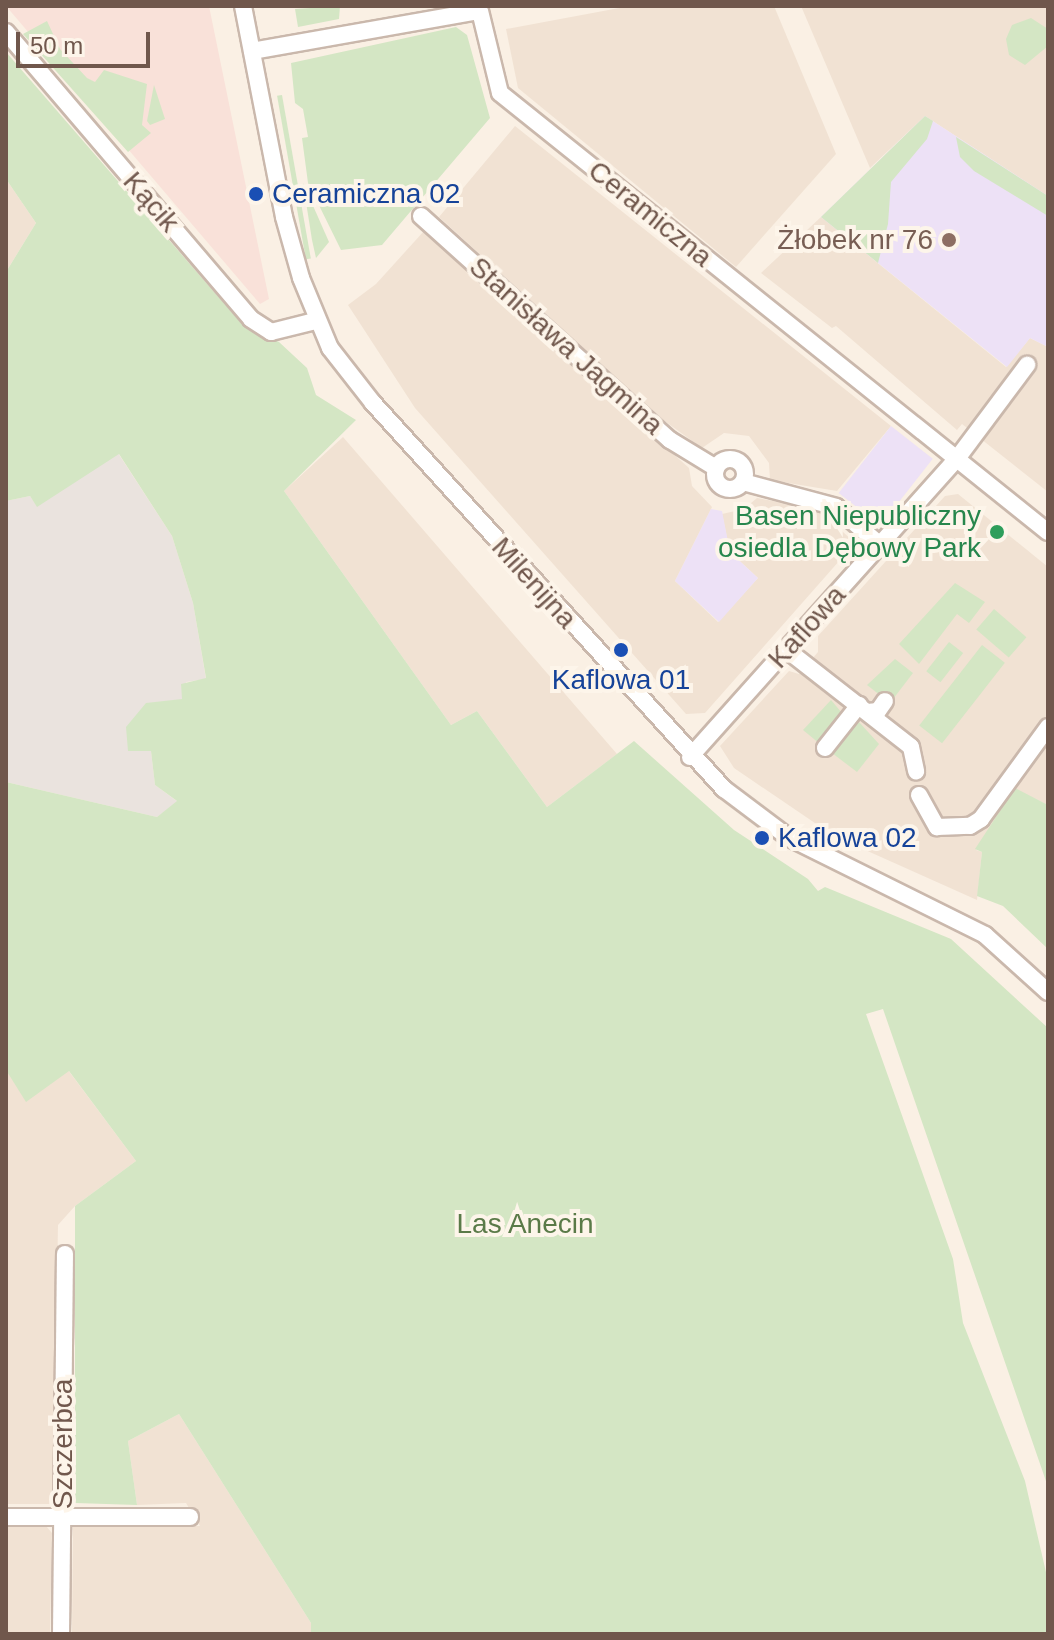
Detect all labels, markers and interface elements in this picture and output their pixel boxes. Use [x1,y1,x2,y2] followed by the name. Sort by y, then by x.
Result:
[20,16,154,66] scale bar
[30,32,83,59] text: 50 m
[581,154,719,274] street label: Ceramiczna
[116,165,186,239] street label: Kącik
[272,177,460,211] place label: Ceramiczna 02
[247,185,265,203] marker: Ceramiczna 02
[777,223,933,257] place label: Żłobek nr 76
[940,231,958,249] marker: Żłobek nr 76
[462,250,670,442] street label: Stanisława Jagmina
[718,499,981,565] place label: Basen Niepubliczny osiedla Dębowy Park
[988,523,1006,541] marker: Basen Niepubliczny osiedla Dębowy Park
[485,531,583,635] street label: Milenijna
[761,579,853,675] street label: Kaflowa
[612,641,630,659] marker: Kaflowa 01
[552,663,690,697] place label: Kaflowa 01
[778,821,917,855] place label: Kaflowa 02
[753,829,771,847] marker: Kaflowa 02
[456,1207,594,1241] park label: Las Anecin
[46,1379,80,1509] street label: Szczerbca

